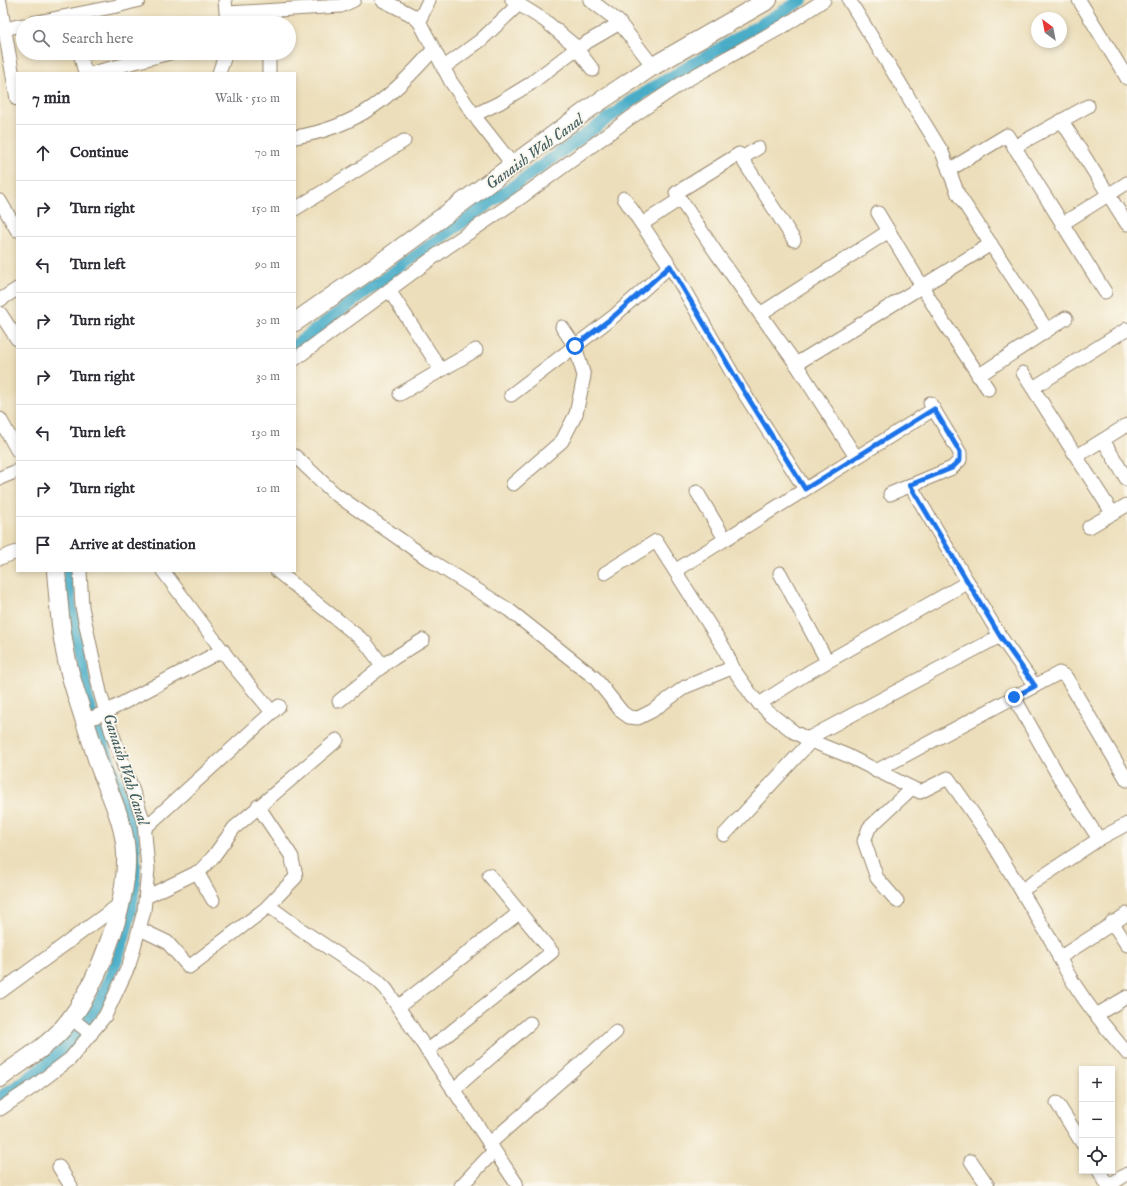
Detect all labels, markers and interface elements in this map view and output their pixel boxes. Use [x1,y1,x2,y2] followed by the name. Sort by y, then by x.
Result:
[1031,12,1067,48] north arrow
[16,16,296,60] search box
[30,27,52,49] icon: search
[62,29,133,48] text: Search here
[32,88,70,109] text: 7 min
[215,90,280,107] text: Walk · 510 m
[482,110,589,195] water label: Ganaish Wah Canal
[32,142,54,164] icon: ahead
[70,143,128,162] text: Continue
[255,144,280,161] text: 70 m
[32,198,54,220] icon: right
[70,199,135,218] text: Turn right
[251,200,280,217] text: 150 m
[32,254,54,276] icon: left
[70,255,126,274] text: Turn left
[255,256,280,273] text: 90 m
[32,310,54,332] icon: right
[70,311,135,330] text: Turn right
[256,312,280,329] text: 30 m
[566,337,584,355] route start
[32,366,54,388] icon: right
[70,367,135,386] text: Turn right
[256,368,280,385] text: 30 m
[32,422,54,444] icon: left
[70,423,126,442] text: Turn left
[251,424,280,441] text: 130 m
[32,478,54,500] icon: right
[70,479,135,498] text: Turn right
[256,480,280,497] text: 10 m
[32,534,54,556] icon: arrive
[70,535,196,554] text: Arrive at destination
[1005,688,1023,706] route end
[98,711,153,829] water label: Ganaish Wah Canal
[1079,1066,1115,1174] map controls
[1079,1066,1115,1102] button: +
[1079,1102,1115,1138] button: −
[1079,1138,1115,1174] button: locate

